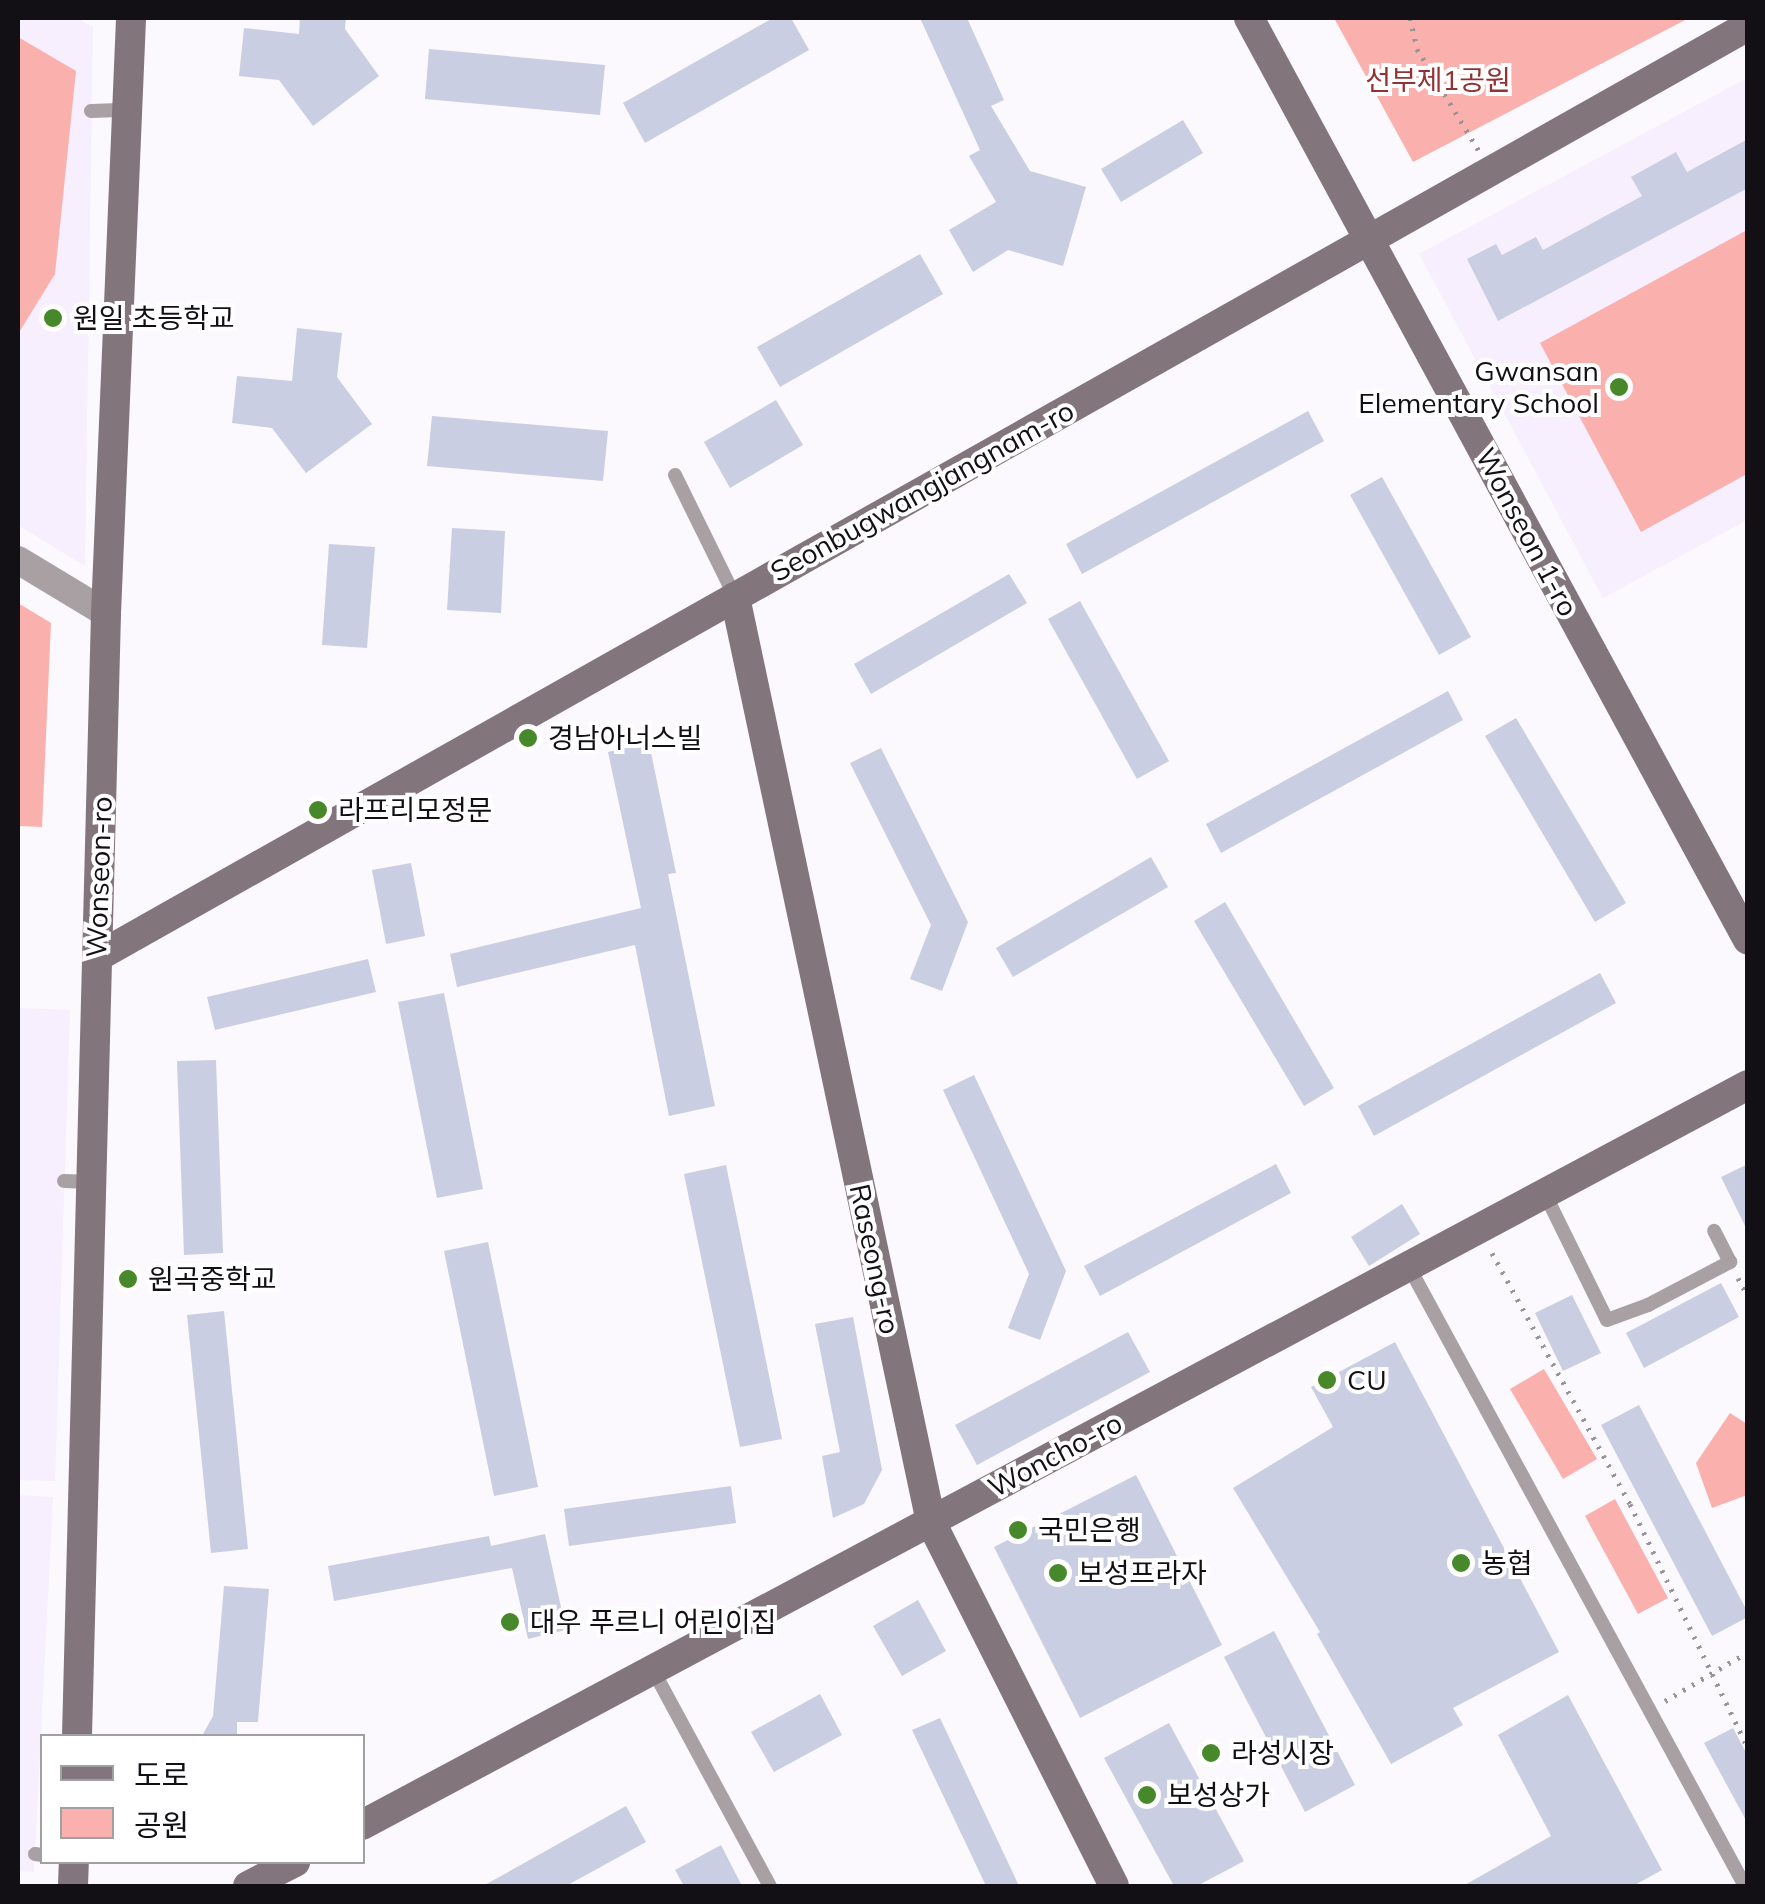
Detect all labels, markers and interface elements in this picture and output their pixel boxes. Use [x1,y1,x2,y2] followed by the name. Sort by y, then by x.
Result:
[1365,63,1511,97] park label: 선부제1공원
[73,301,235,335] place label: 원일 초등학교
[42,307,64,329] marker: 원일 초등학교
[1358,354,1599,420] place label: Gwansan Elementary School
[1608,376,1630,398] marker: Gwansan Elementary School
[764,394,1080,588] street label: Seonbugwangjangnam-ro
[1469,442,1585,622] street label: Wonseon 1-ro
[548,721,703,755] place label: 경남아너스빌
[517,727,539,749] marker: 경남아너스빌
[338,793,493,827] place label: 라프리모정문
[79,796,119,958] street label: Wonseon-ro
[307,799,329,821] marker: 라프리모정문
[843,1181,907,1337] street label: Raseong-ro
[148,1262,277,1296] place label: 원곡중학교
[117,1268,139,1290] marker: 원곡중학교
[1347,1363,1387,1397] place label: CU
[1316,1369,1338,1391] marker: CU
[982,1406,1128,1504] street label: Woncho-ro
[1038,1513,1141,1547] place label: 국민은행
[1007,1519,1029,1541] marker: 국민은행
[1481,1546,1533,1580] place label: 농협
[1450,1552,1472,1574] marker: 농협
[1078,1556,1207,1590] place label: 보성프라자
[1047,1562,1069,1584] marker: 보성프라자
[530,1605,776,1639] place label: 대우 푸르니 어린이집
[499,1611,521,1633] marker: 대우 푸르니 어린이집
[40,1734,365,1864] legend
[1231,1736,1334,1770] place label: 라성시장
[1200,1742,1222,1764] marker: 라성시장
[134,1756,189,1794] text: 도로
[1167,1778,1270,1812] place label: 보성상가
[1136,1784,1158,1806] marker: 보성상가
[134,1806,189,1844] text: 공원

